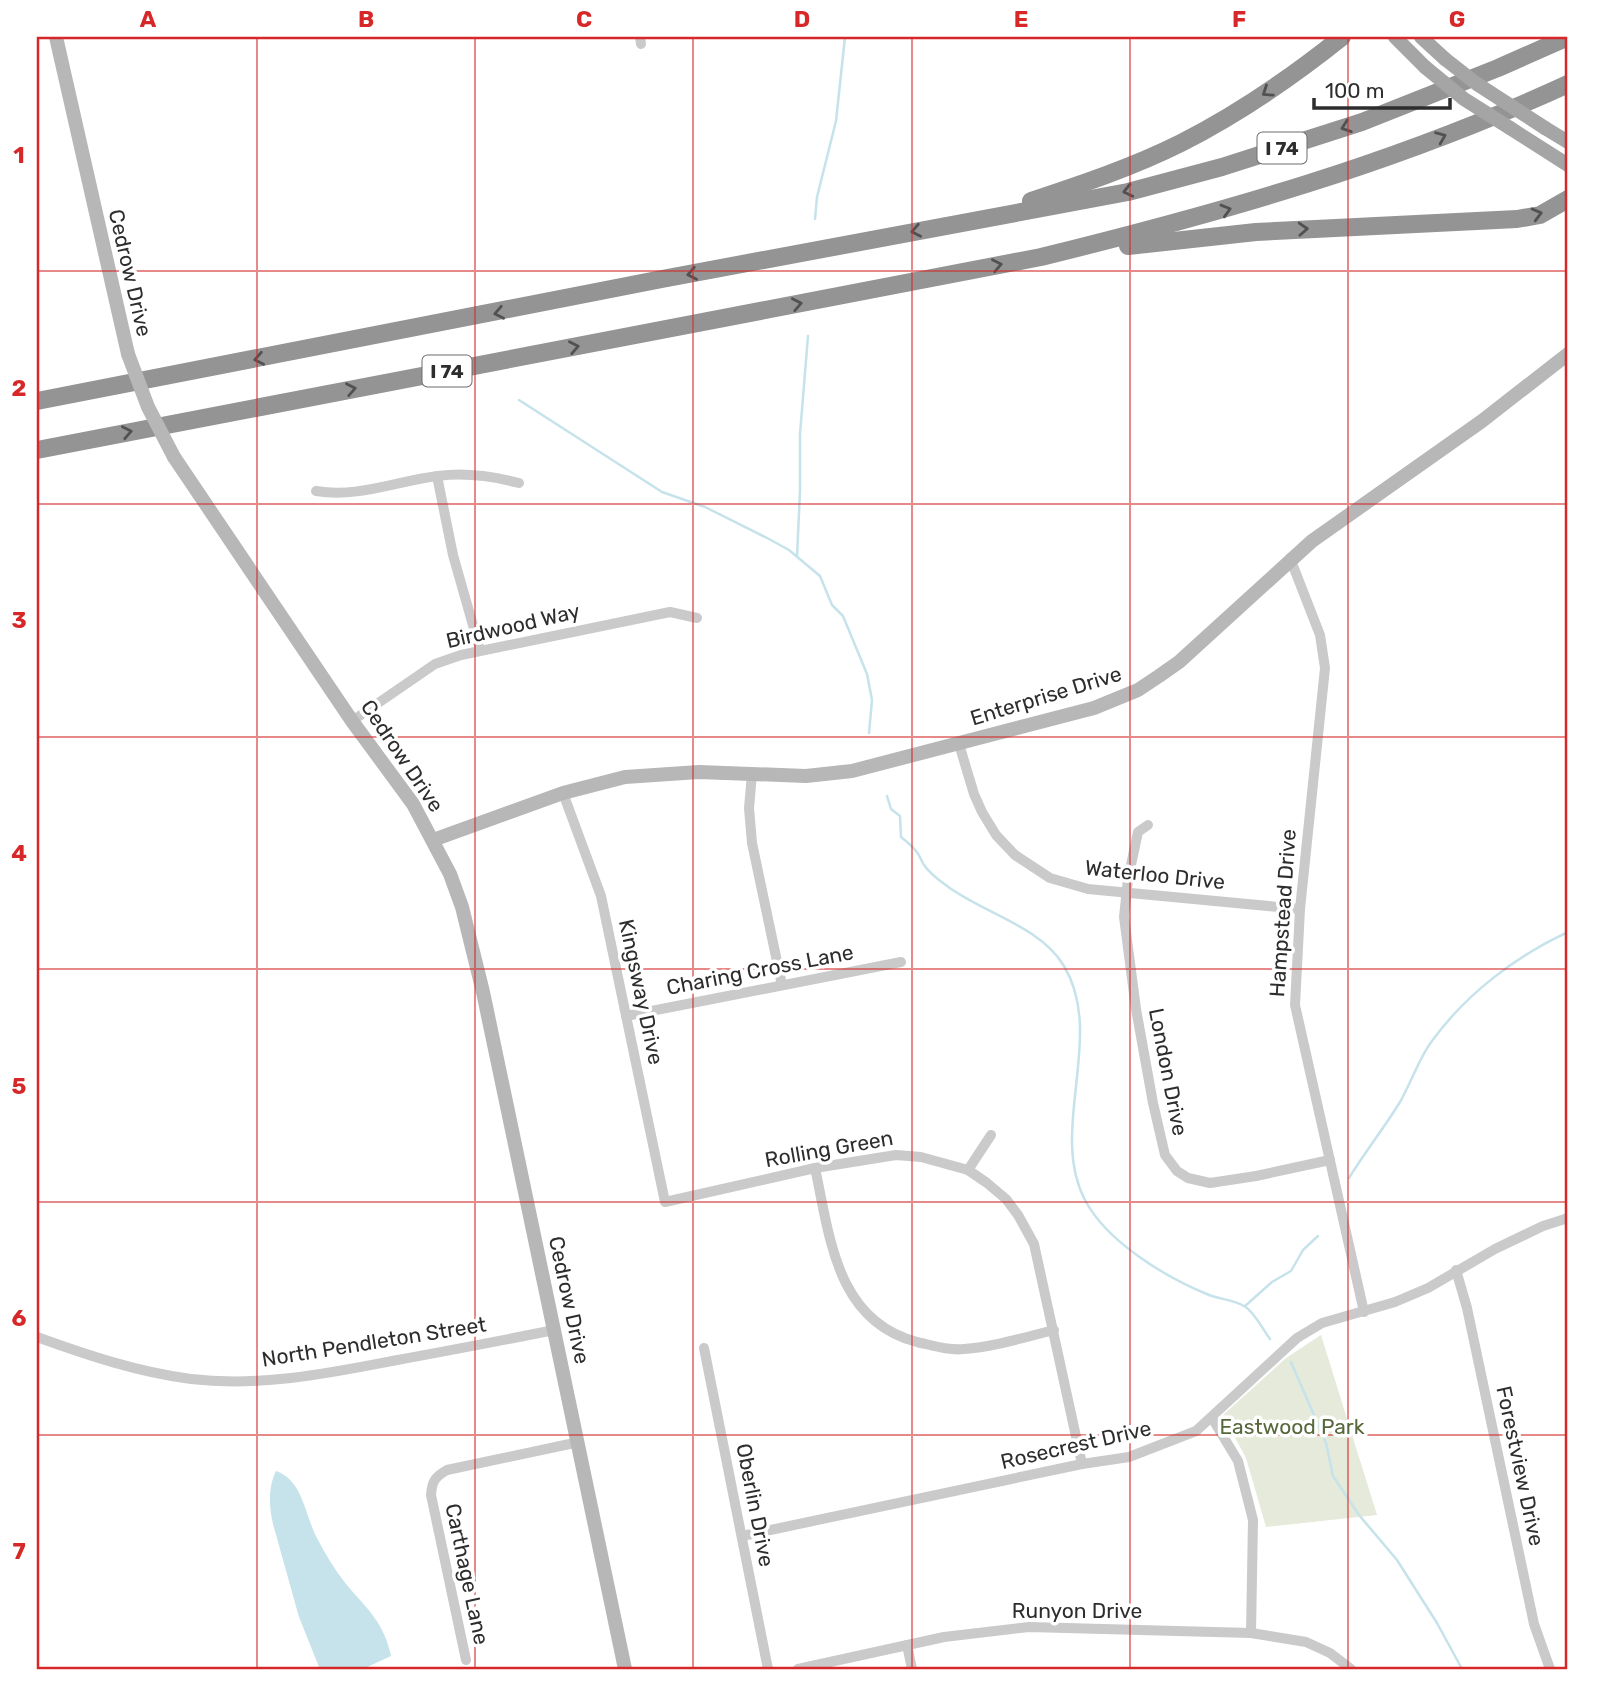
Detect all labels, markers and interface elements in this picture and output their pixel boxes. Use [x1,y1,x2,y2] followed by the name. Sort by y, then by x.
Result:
[140,5,157,33] text: A
[358,5,374,33] text: B
[576,5,592,33] text: C
[794,5,810,33] text: D
[1014,5,1028,33] text: E
[1232,5,1246,33] text: F
[1449,5,1465,33] text: G
[1314,66,1451,110] scale bar
[1325,78,1384,103] text: 100 m
[1262,84,1275,96] one-way arrow
[1340,119,1353,133] one-way arrow
[1258,132,1306,164] road number: I 74
[1434,132,1446,146] one-way arrow
[13,141,25,169] text: 1
[1122,183,1134,198] one-way arrow
[1219,204,1231,218] one-way arrow
[104,207,157,339] street label: Cedrow Drive
[1530,208,1542,223] one-way arrow
[910,222,922,237] one-way arrow
[1298,222,1309,237] one-way arrow
[991,259,1003,274] one-way arrow
[686,265,698,280] one-way arrow
[791,297,803,312] one-way arrow
[493,304,505,319] one-way arrow
[568,340,580,355] one-way arrow
[253,351,265,366] one-way arrow
[422,356,472,386] road number: I 74
[12,374,26,402] text: 2
[345,383,357,398] one-way arrow
[121,426,133,441] one-way arrow
[444,598,583,653] street label: Birdwood Way
[11,606,27,634] text: 3
[967,661,1125,730] street label: Enterprise Drive
[356,695,449,817] street label: Cedrow Drive
[1264,828,1301,998] street label: Hampstead Drive
[11,839,27,867] text: 4
[1084,855,1226,894] street label: Waterloo Drive
[614,917,669,1067] street label: Kingsway Drive
[664,939,856,1000] street label: Charing Cross Lane
[1144,1006,1193,1138] street label: London Drive
[12,1072,27,1100] text: 5
[763,1125,895,1172] street label: Rolling Green
[544,1234,595,1366] street label: Cedrow Drive
[12,1304,27,1332] text: 6
[260,1311,488,1372] street label: North Pendleton Street
[1491,1384,1550,1548] street label: Forestview Drive
[1219,1414,1365,1439] park label: Eastwood Park
[998,1415,1154,1474] street label: Rosecrest Drive
[731,1441,780,1569] street label: Oberlin Drive
[440,1501,495,1647] street label: Carthage Lane
[12,1537,26,1565] text: 7
[1012,1598,1142,1623] street label: Runyon Drive

